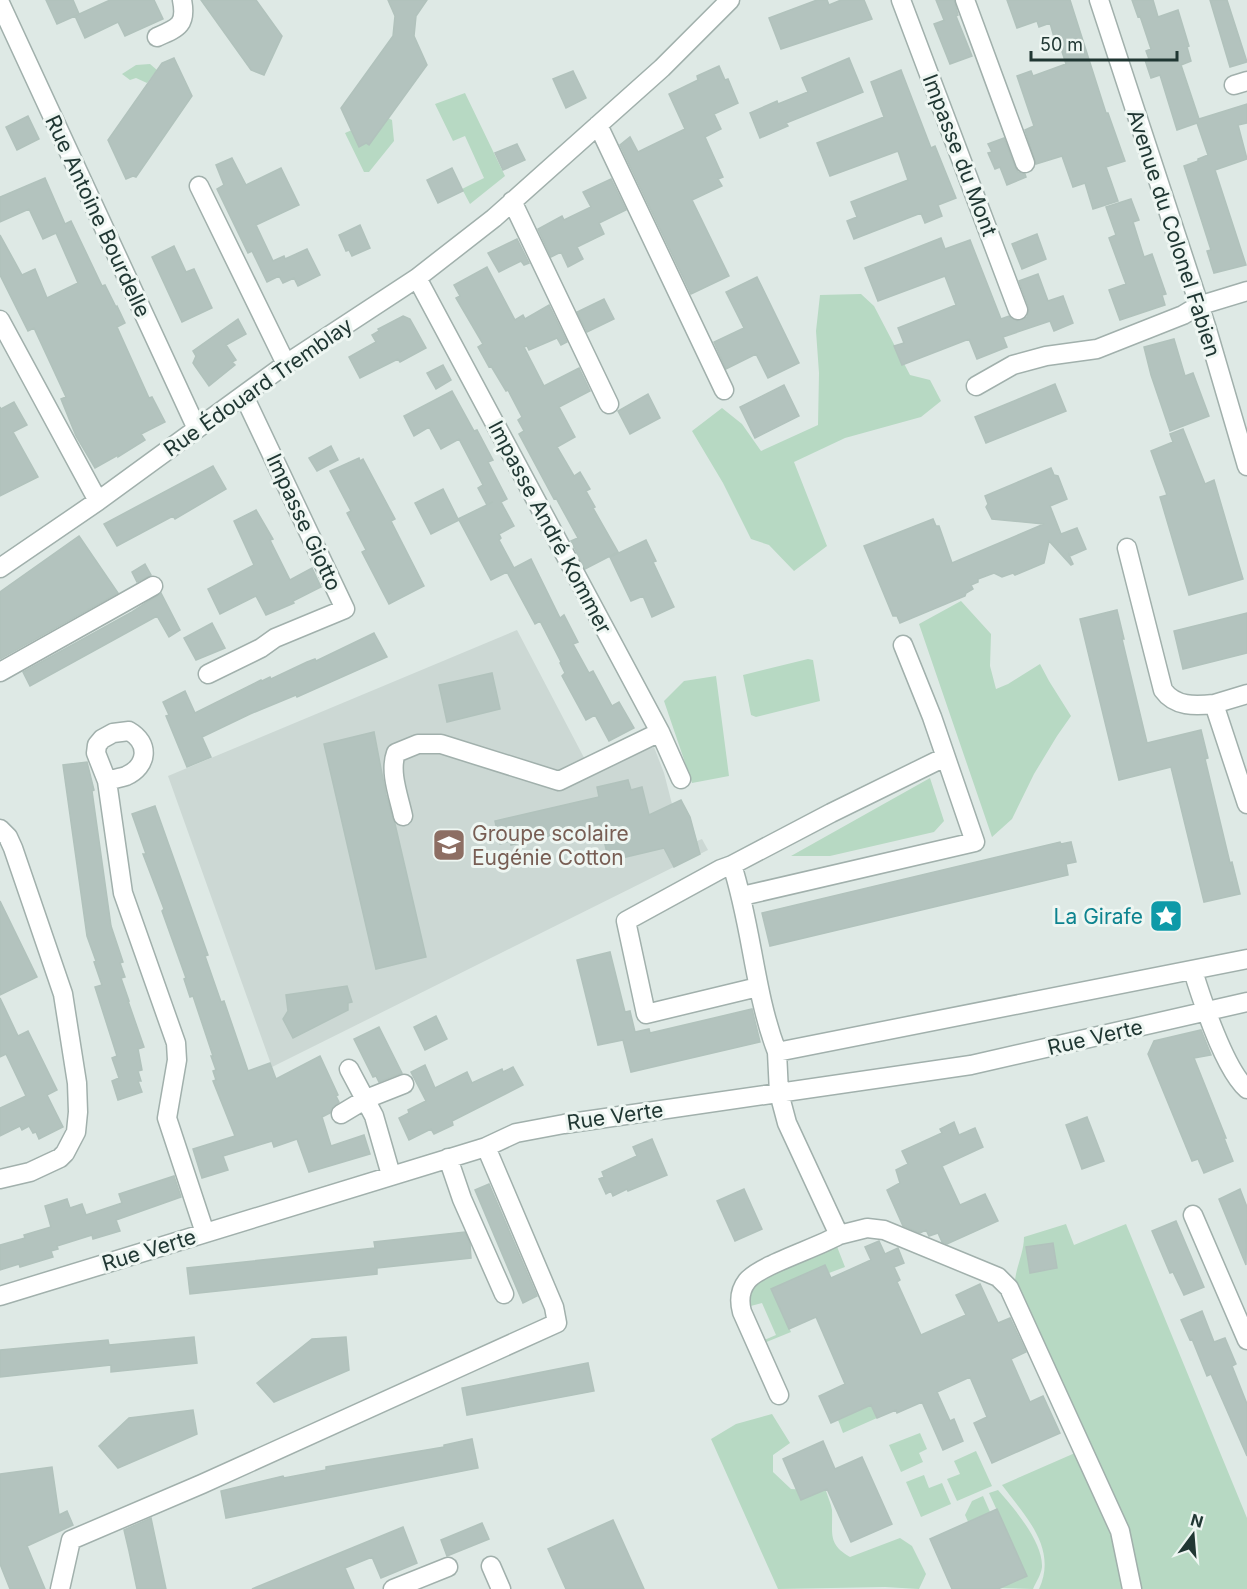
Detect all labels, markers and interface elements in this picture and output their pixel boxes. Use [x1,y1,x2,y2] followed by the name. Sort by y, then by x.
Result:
[1031,24,1176,62] scale bar
[1040,34,1083,55] text: 50 m
[918,71,1002,240] street label: Impasse du Mont
[1122,106,1226,360] street label: Avenue du Colonel Fabien
[40,111,156,321] street label: Rue Antoine Bourdelle
[158,311,357,462] street label: Rue Édouard Tremblay
[483,416,617,638] street label: Impasse André Kommer
[261,450,347,594] street label: Impasse Giotto
[472,821,629,870] place label: Groupe scolaire Eugénie Cotton
[431,827,467,863] school or university icon: Groupe scolaire Eugénie Cotton
[1148,898,1184,934] place icon: La Girafe
[1054,904,1143,929] place label: La Girafe
[1045,1014,1145,1060] street label: Rue Verte
[565,1097,665,1135] street label: Rue Verte
[99,1224,199,1276] street label: Rue Verte
[1163,1505,1223,1565] north arrow
[1189,1509,1206,1532] text: N

